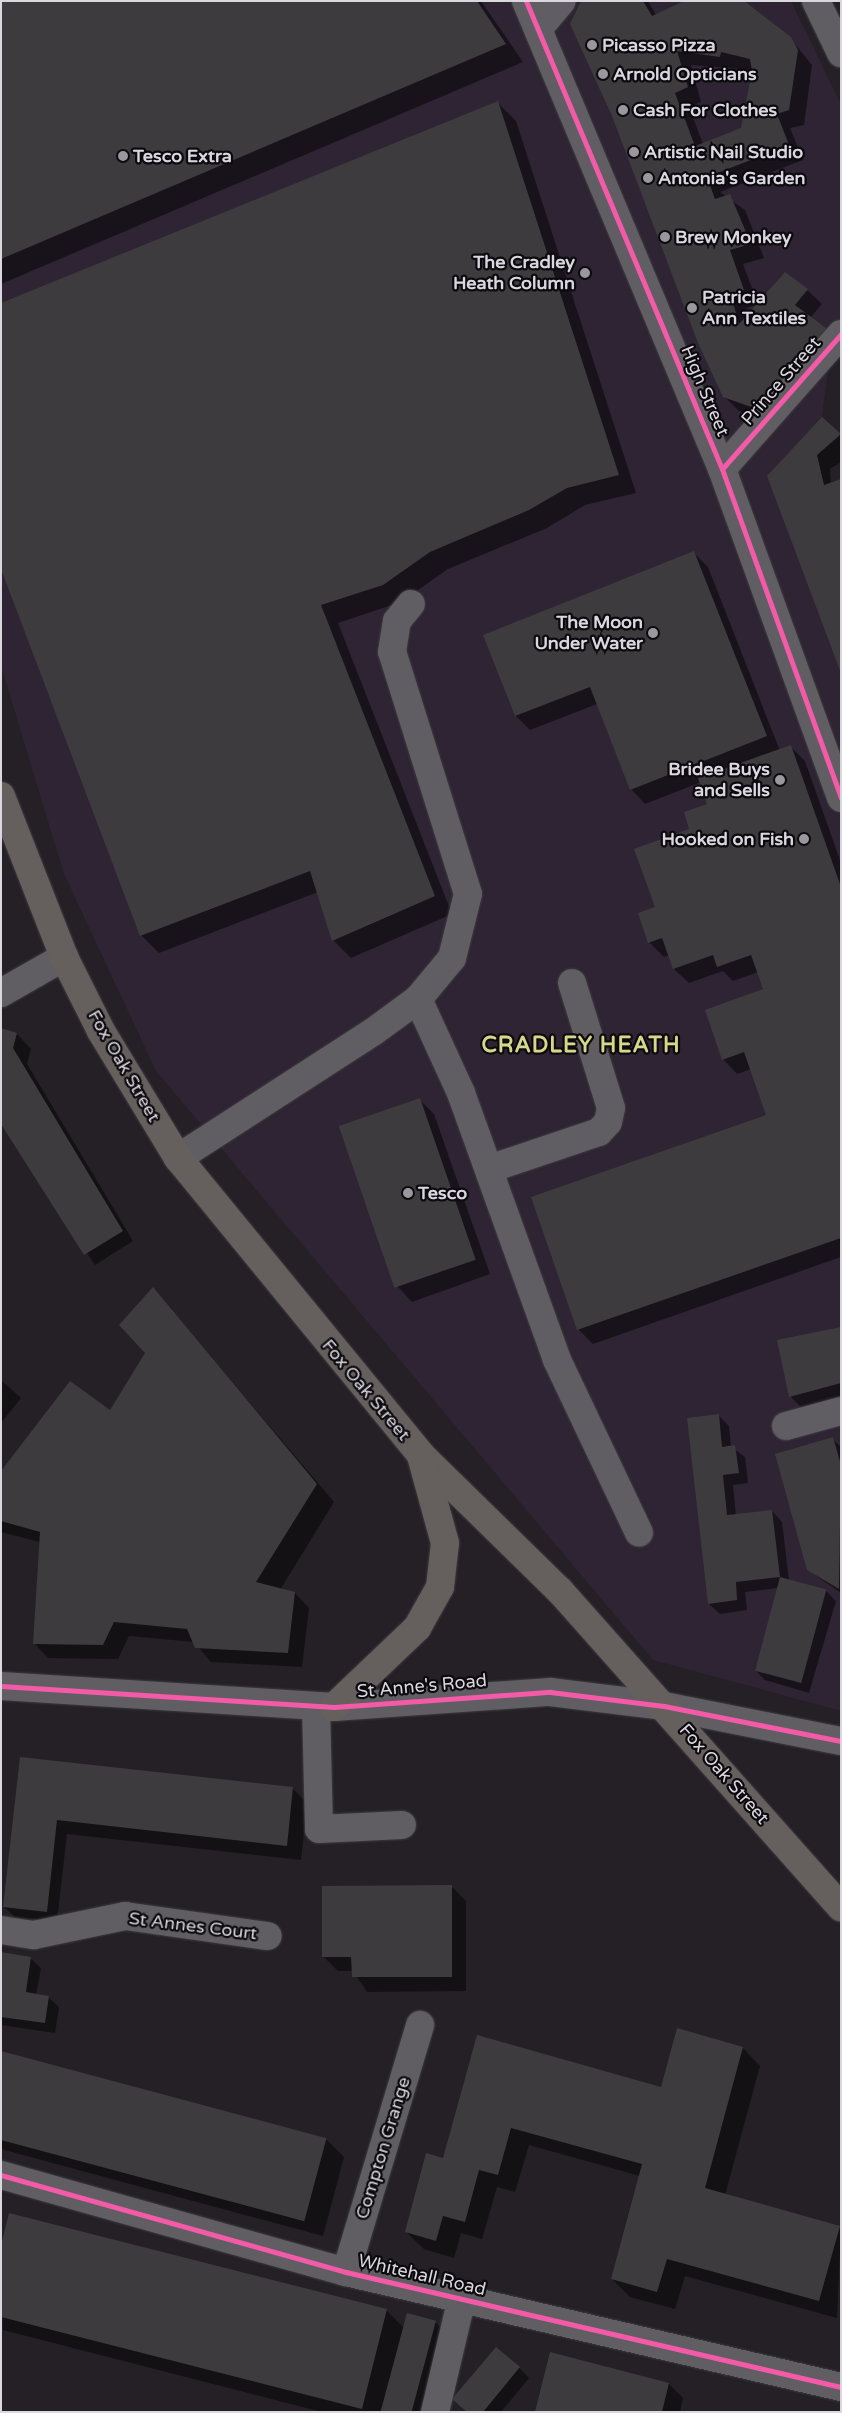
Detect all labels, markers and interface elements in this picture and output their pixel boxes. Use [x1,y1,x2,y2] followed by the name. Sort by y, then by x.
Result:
[602,34,716,56] place label: Picasso Pizza
[586,39,598,51] marker: Picasso Pizza
[613,63,757,85] place label: Arnold Opticians
[597,68,609,80] marker: Arnold Opticians
[633,99,777,121] place label: Cash For Clothes
[617,104,629,116] marker: Cash For Clothes
[644,141,803,163] place label: Artistic Nail Studio
[133,145,232,167] place label: Tesco Extra
[628,146,640,158] marker: Artistic Nail Studio
[117,150,129,162] marker: Tesco Extra
[658,167,806,189] place label: Antonia's Garden
[642,172,654,184] marker: Antonia's Garden
[675,226,791,248] place label: Brew Monkey
[659,231,671,243] marker: Brew Monkey
[453,252,575,294] place label: The Cradley Heath Column
[579,267,591,279] marker: The Cradley Heath Column
[702,287,806,330] place label: Patricia Ann Textiles
[686,302,698,314] marker: Patricia Ann Textiles
[737,332,825,430] street label: Prince Street
[676,342,734,440] street label: High Street
[534,612,643,654] place label: The Moon Under Water
[647,627,659,639] marker: The Moon Under Water
[668,759,770,802] place label: Bridee Buys and Sells
[774,774,786,786] marker: Bridee Buys and Sells
[661,828,794,850] place label: Hooked on Fish
[798,833,810,845] marker: Hooked on Fish
[83,1006,165,1126] street label: Fox Oak Street
[480,1033,682,1059] district label: CRADLEY HEATH
[418,1182,467,1204] place label: Tesco
[402,1187,414,1199] marker: Tesco
[317,1335,415,1445] street label: Fox Oak Street
[356,1670,488,1702] street label: St Anne's Road
[675,1719,773,1829] street label: Fox Oak Street
[128,1907,258,1945] street label: St Annes Court
[351,2074,415,2222] street label: Compton Grange
[356,2250,488,2300] street label: Whitehall Road

